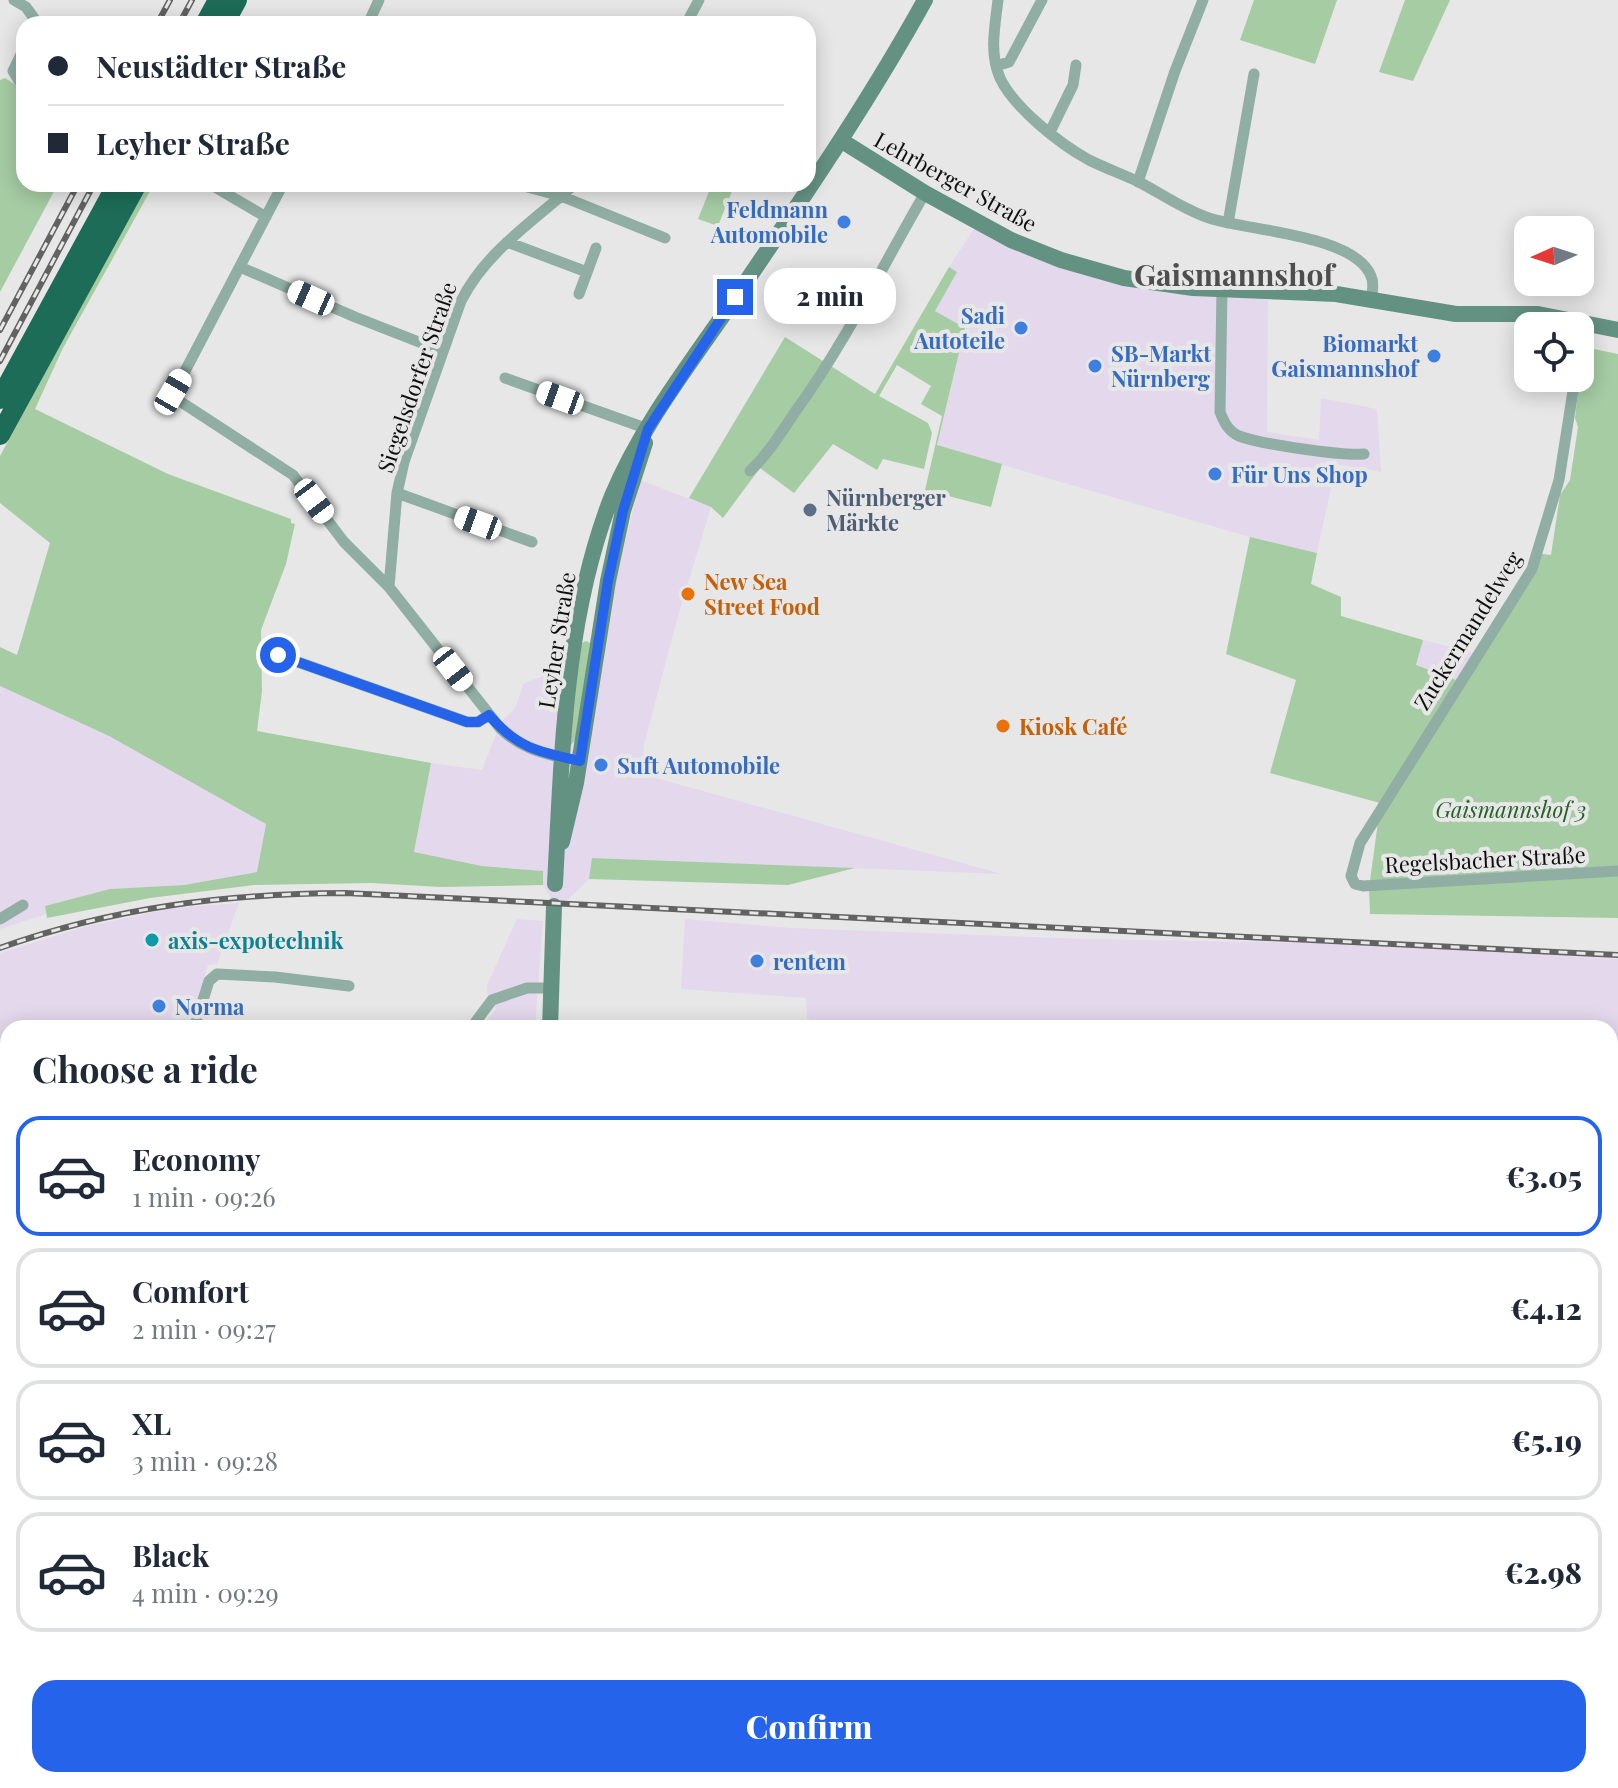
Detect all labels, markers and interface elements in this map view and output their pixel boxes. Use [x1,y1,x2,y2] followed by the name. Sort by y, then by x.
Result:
[96,46,347,86] text: Neustädter Straße
[96,123,290,163] text: Leyher Straße
[869,124,1043,238] street label: Lehrberger Straße
[710,194,828,249] place label: Feldmann Automobile
[835,213,853,231] marker: Feldmann Automobile
[1514,216,1594,296] north arrow
[1514,216,1594,392] map controls
[1134,254,1336,294] district label: Gaismannshof
[763,269,895,325] callout: 2 min
[284,277,338,319] car
[369,278,463,476] street label: Siegelsdorfer Straße
[796,278,864,313] text: 2 min
[717,279,753,315] route end
[913,300,1005,355] place label: Sadi Autoteile
[1514,312,1594,392] button: locate
[1012,319,1030,337] marker: Sadi Autoteile
[1271,328,1420,383] place label: Biomarkt Gaismannshof
[1111,338,1211,393] place label: SB-Markt Nürnberg
[1425,347,1443,365] marker: Biomarkt Gaismannshof
[1086,357,1104,375] marker: SB-Markt Nürnberg
[151,365,195,419] car
[533,379,587,417] car
[1231,459,1368,489] place label: Für Uns Shop
[1206,465,1224,483] marker: Für Uns Shop
[290,475,338,527] car
[826,482,947,537] place label: Nürnberger Märkte
[801,501,819,519] marker: Nürnberger Märkte
[451,504,505,542] car
[1406,545,1528,715] street label: Zuckermandelweg
[704,566,820,621] place label: New Sea Street Food
[530,570,582,710] street label: Leyher Straße
[679,585,697,603] marker: New Sea Street Food
[260,637,296,673] route start
[429,643,477,695] car
[1019,711,1127,741] place label: Kiosk Café
[994,717,1012,735] marker: Kiosk Café
[617,750,780,780] place label: Suft Automobile
[592,756,610,774] marker: Suft Automobile
[1435,794,1587,824] park label: Gaismannshof 3
[1384,839,1586,879] street label: Regelsbacher Straße
[168,925,344,955] place label: axis-expotechnik
[143,931,161,949] marker: axis-expotechnik
[773,946,846,976] place label: rentem
[748,952,766,970] marker: rentem
[175,991,245,1021] place label: Norma
[150,997,168,1015] marker: Norma
[32,1044,258,1092] text: Choose a ride
[132,1139,261,1179] text: Economy
[36,1140,108,1212] icon: car
[1506,1156,1582,1196] text: €3.05
[132,1179,276,1214] text: 1 min · 09:26
[132,1271,249,1311] text: Comfort
[36,1272,108,1344] icon: car
[1510,1288,1582,1328] text: €4.12
[132,1311,276,1346] text: 2 min · 09:27
[132,1403,171,1443] text: XL
[36,1404,108,1476] icon: car
[1511,1420,1582,1460] text: €5.19
[132,1443,278,1478] text: 3 min · 09:28
[132,1535,209,1575] text: Black
[36,1536,108,1608] icon: car
[1504,1552,1582,1592] text: €2.98
[132,1575,279,1610] text: 4 min · 09:29
[32,1680,1586,1772] button: Confirm

